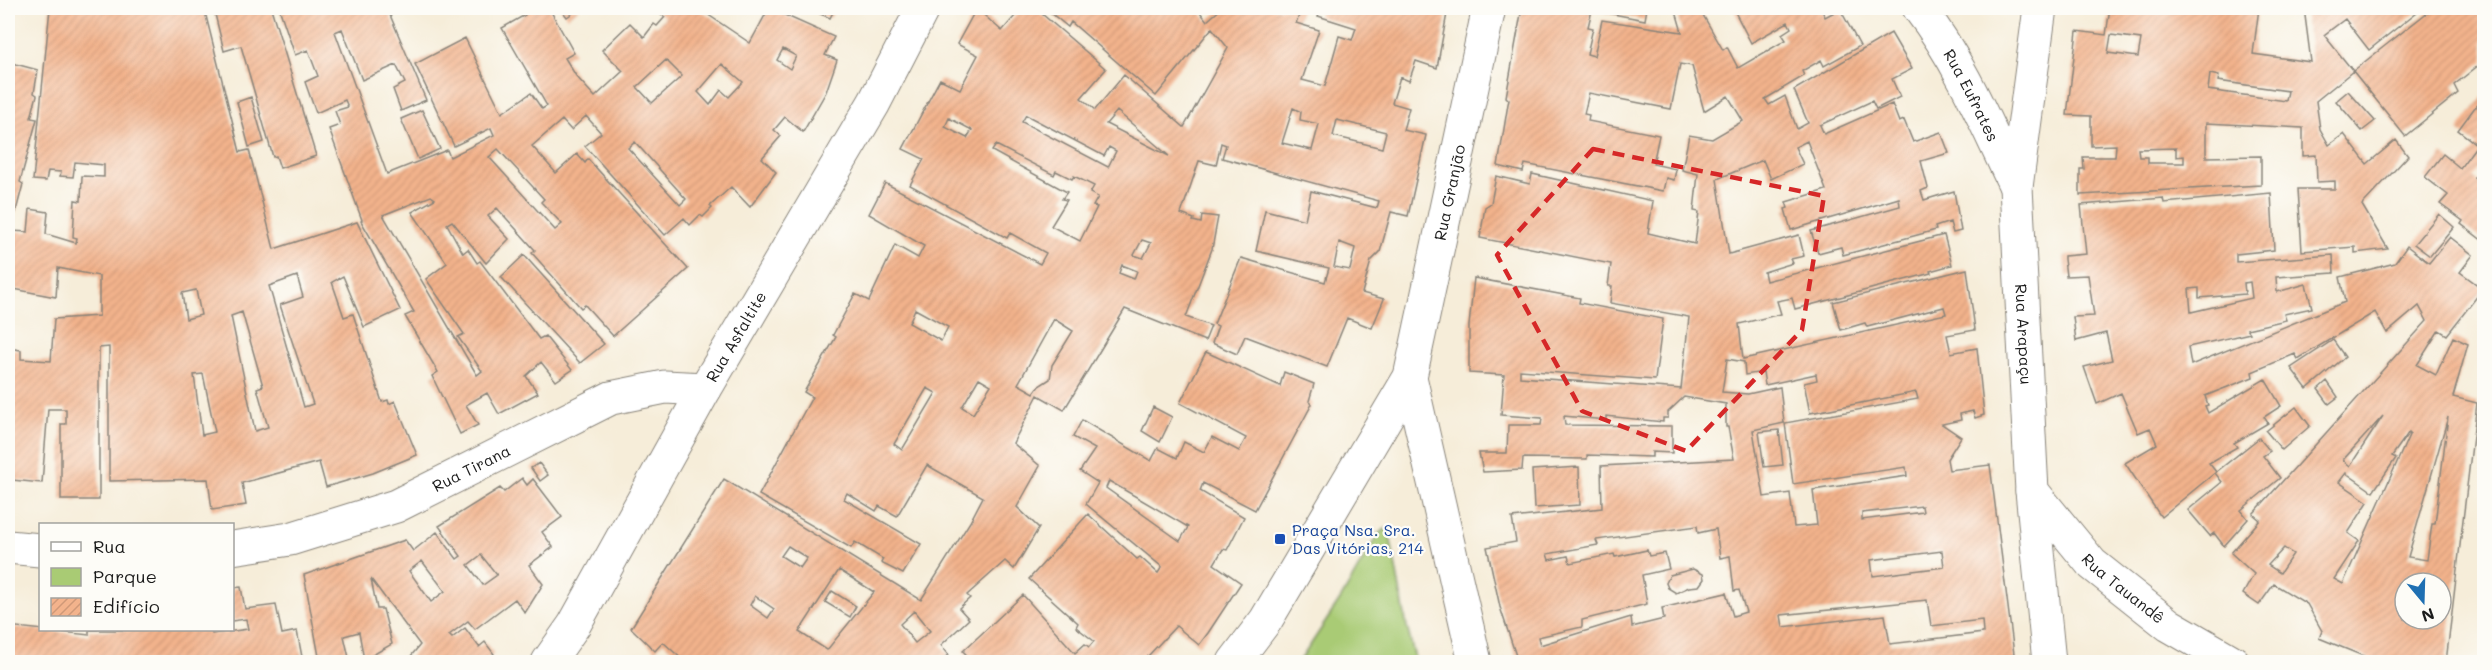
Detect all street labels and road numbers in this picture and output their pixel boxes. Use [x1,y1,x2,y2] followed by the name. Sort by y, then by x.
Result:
[1939,45,2004,145] street label: Rua Eufrates
[1429,142,1470,242] street label: Rua Granjão
[2011,283,2037,385] street label: Rua Arapaçu
[701,287,771,386] street label: Rua Asfaltite
[428,439,514,496] street label: Rua Tirana
[2077,549,2169,628] street label: Rua Tauandê

